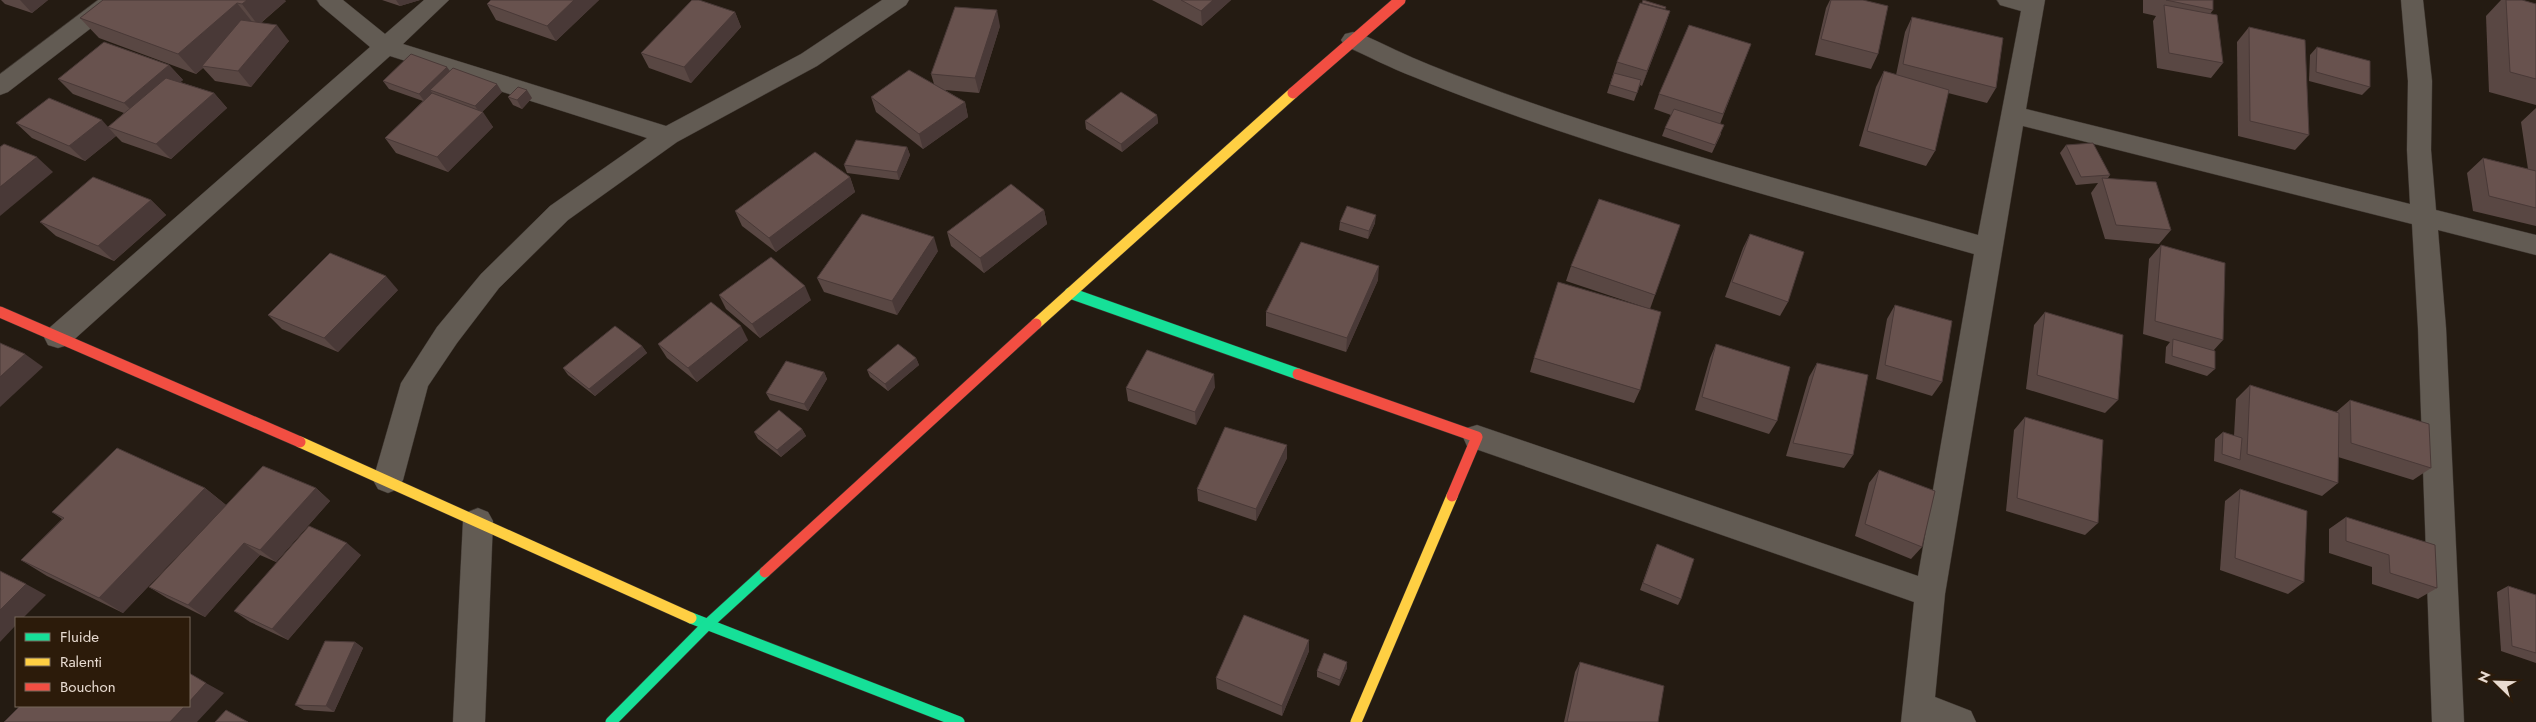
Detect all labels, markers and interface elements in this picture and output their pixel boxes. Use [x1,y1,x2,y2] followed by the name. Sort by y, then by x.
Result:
[15,617,190,707] legend
[60,626,99,648] text: Fluide
[60,651,102,673] text: Ralenti
[2471,657,2521,707] north arrow
[2473,668,2495,686] text: N
[60,676,116,698] text: Bouchon

